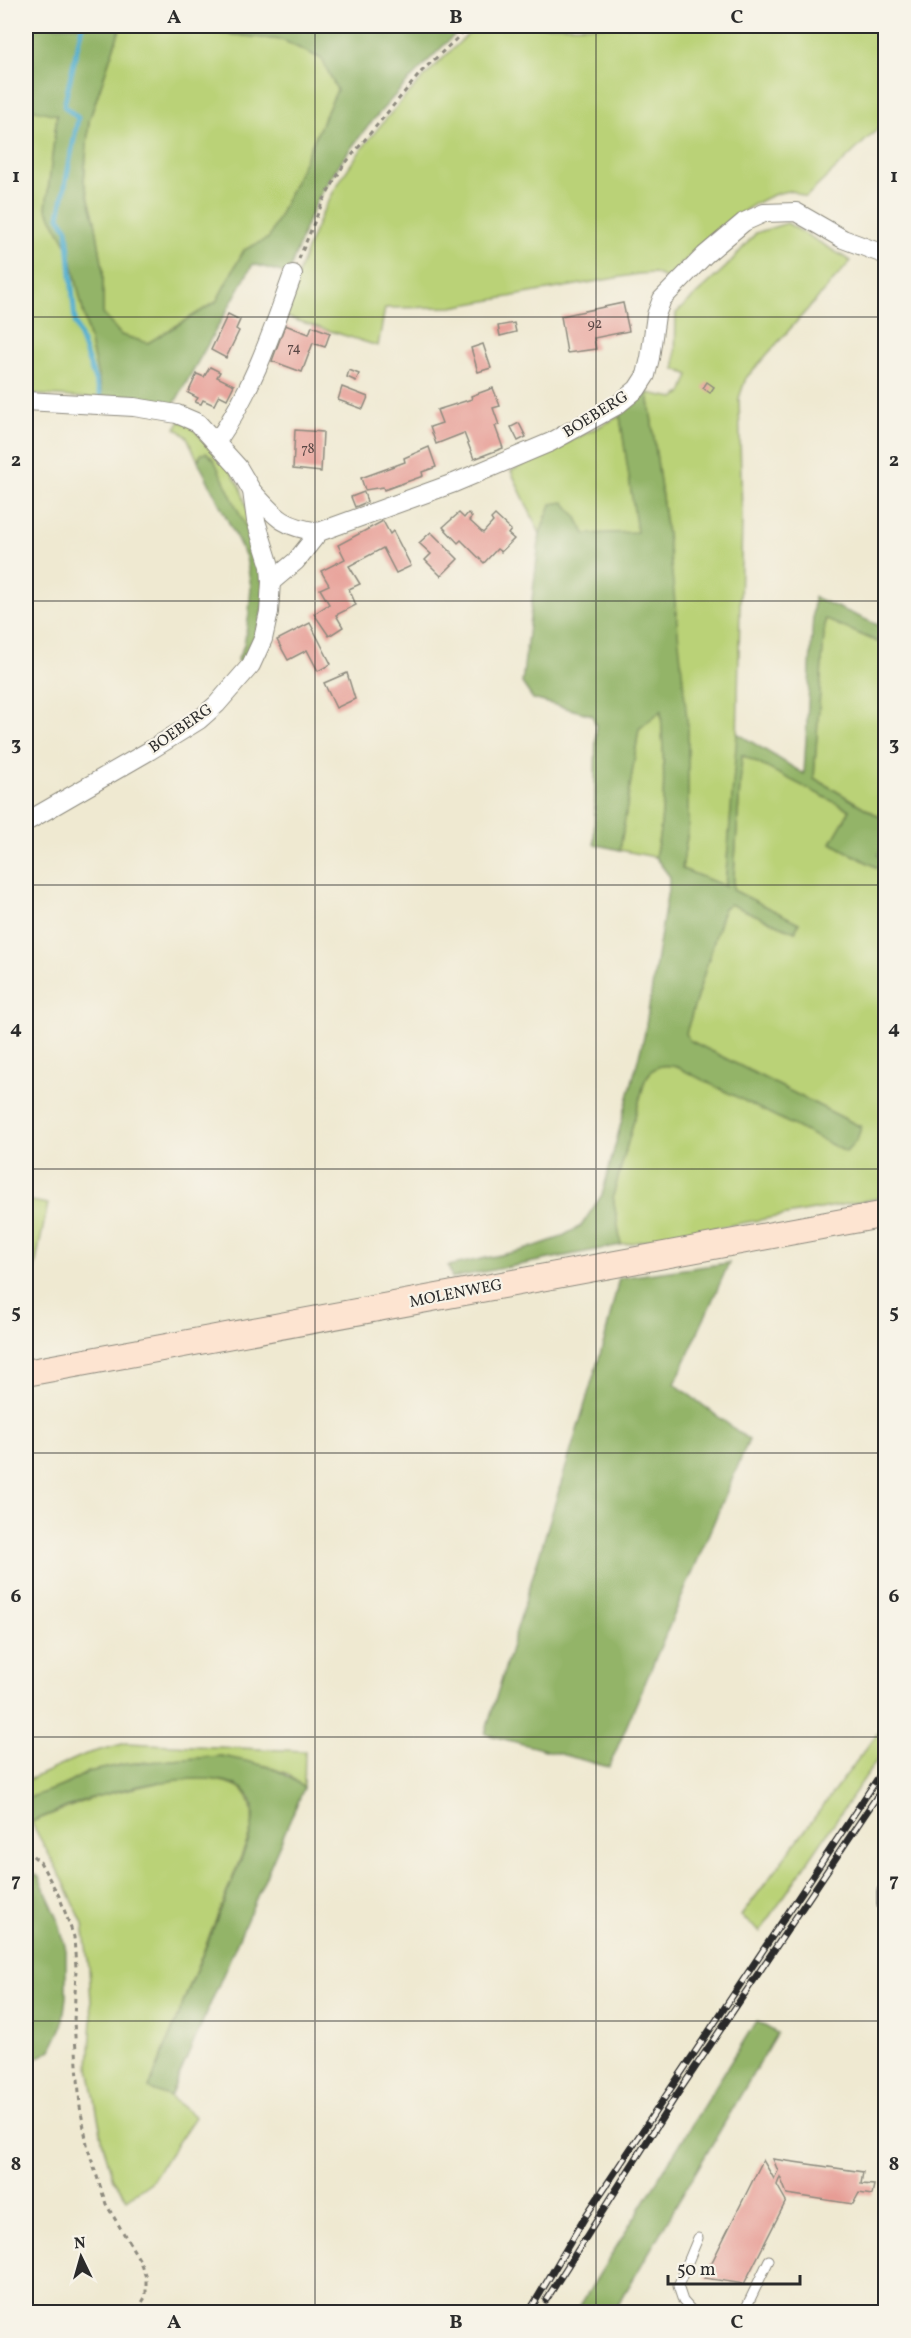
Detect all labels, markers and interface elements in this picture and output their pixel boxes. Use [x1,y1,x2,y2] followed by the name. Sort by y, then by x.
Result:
[167,4,181,32] text: A
[449,4,463,32] text: B
[731,4,744,32] text: C
[12,163,20,191] text: 1
[890,163,898,191] text: 1
[588,315,602,334] house number: 92
[287,339,301,358] house number: 74
[559,386,633,444] street label: BOEBERG
[301,440,315,459] house number: 78
[11,447,21,475] text: 2
[889,447,899,475] text: 2
[145,699,217,759] street label: BOEBERG
[11,731,21,759] text: 3
[889,731,899,759] text: 3
[10,1015,22,1043] text: 4
[888,1015,900,1043] text: 4
[408,1274,504,1314] street label: MOLENWEG
[11,1299,21,1327] text: 5
[889,1299,899,1327] text: 5
[11,1583,22,1611] text: 6
[889,1583,900,1611] text: 6
[11,1867,21,1895] text: 7
[889,1867,899,1895] text: 7
[11,2151,21,2179] text: 8
[889,2151,899,2179] text: 8
[51,2227,111,2287] north arrow
[73,2233,87,2256] text: N
[668,2248,800,2286] scale bar
[677,2258,716,2283] text: 50 m
[167,2309,181,2337] text: A
[449,2309,463,2337] text: B
[731,2309,744,2337] text: C

